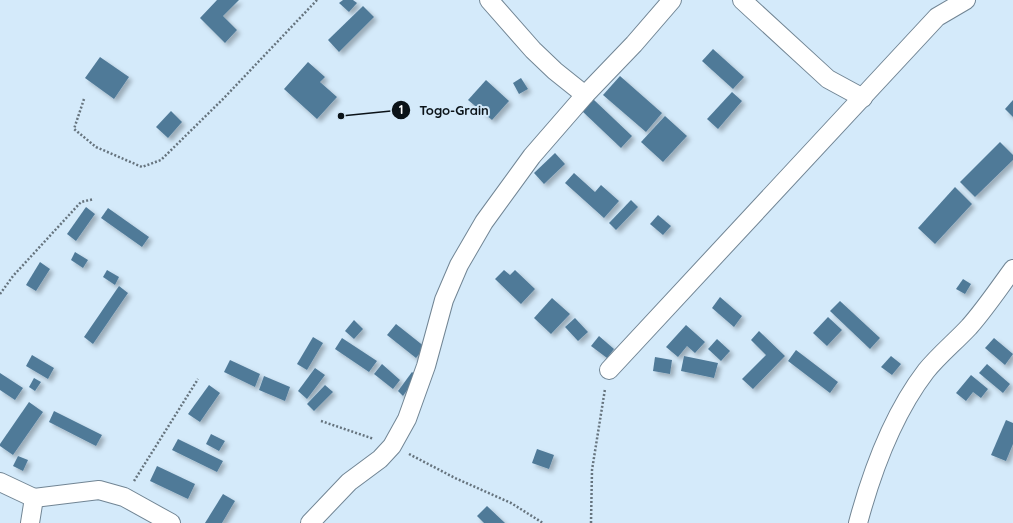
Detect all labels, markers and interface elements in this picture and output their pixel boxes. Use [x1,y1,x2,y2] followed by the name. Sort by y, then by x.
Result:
[391,97,496,122] callout: Togo-Grain
[399,102,403,117] text: 1
[419,102,489,118] text: Togo-Grain

